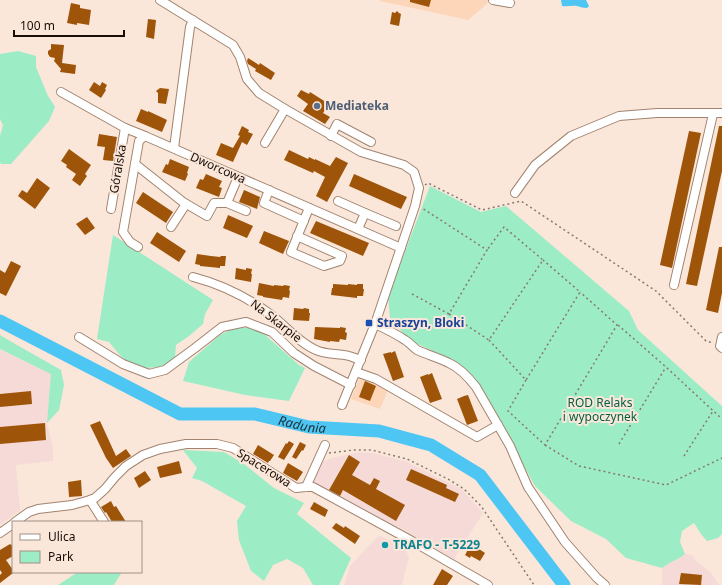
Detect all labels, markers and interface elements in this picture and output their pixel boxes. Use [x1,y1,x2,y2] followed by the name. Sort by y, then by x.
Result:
[14,12,124,38] scale bar
[20,17,55,34] text: 100 m
[325,97,389,114] place label: Mediateka
[312,101,322,111] marker: Mediateka
[105,143,130,195] street label: Góralska
[188,148,249,187] street label: Dworcowa
[247,295,306,346] street label: Na Skarpie
[377,314,464,331] place label: Straszyn, Bloki
[364,318,374,328] marker: Straszyn, Bloki
[563,394,638,425] park label: ROD Relaks i wypoczynek
[277,411,327,437] water label: Radunia
[234,444,295,491] street label: Spacerowa
[12,521,142,573] legend
[48,528,75,545] text: Ulica
[393,536,480,553] place label: TRAFO - T-5229
[380,540,390,550] marker: TRAFO - T-5229
[48,548,74,565] text: Park

